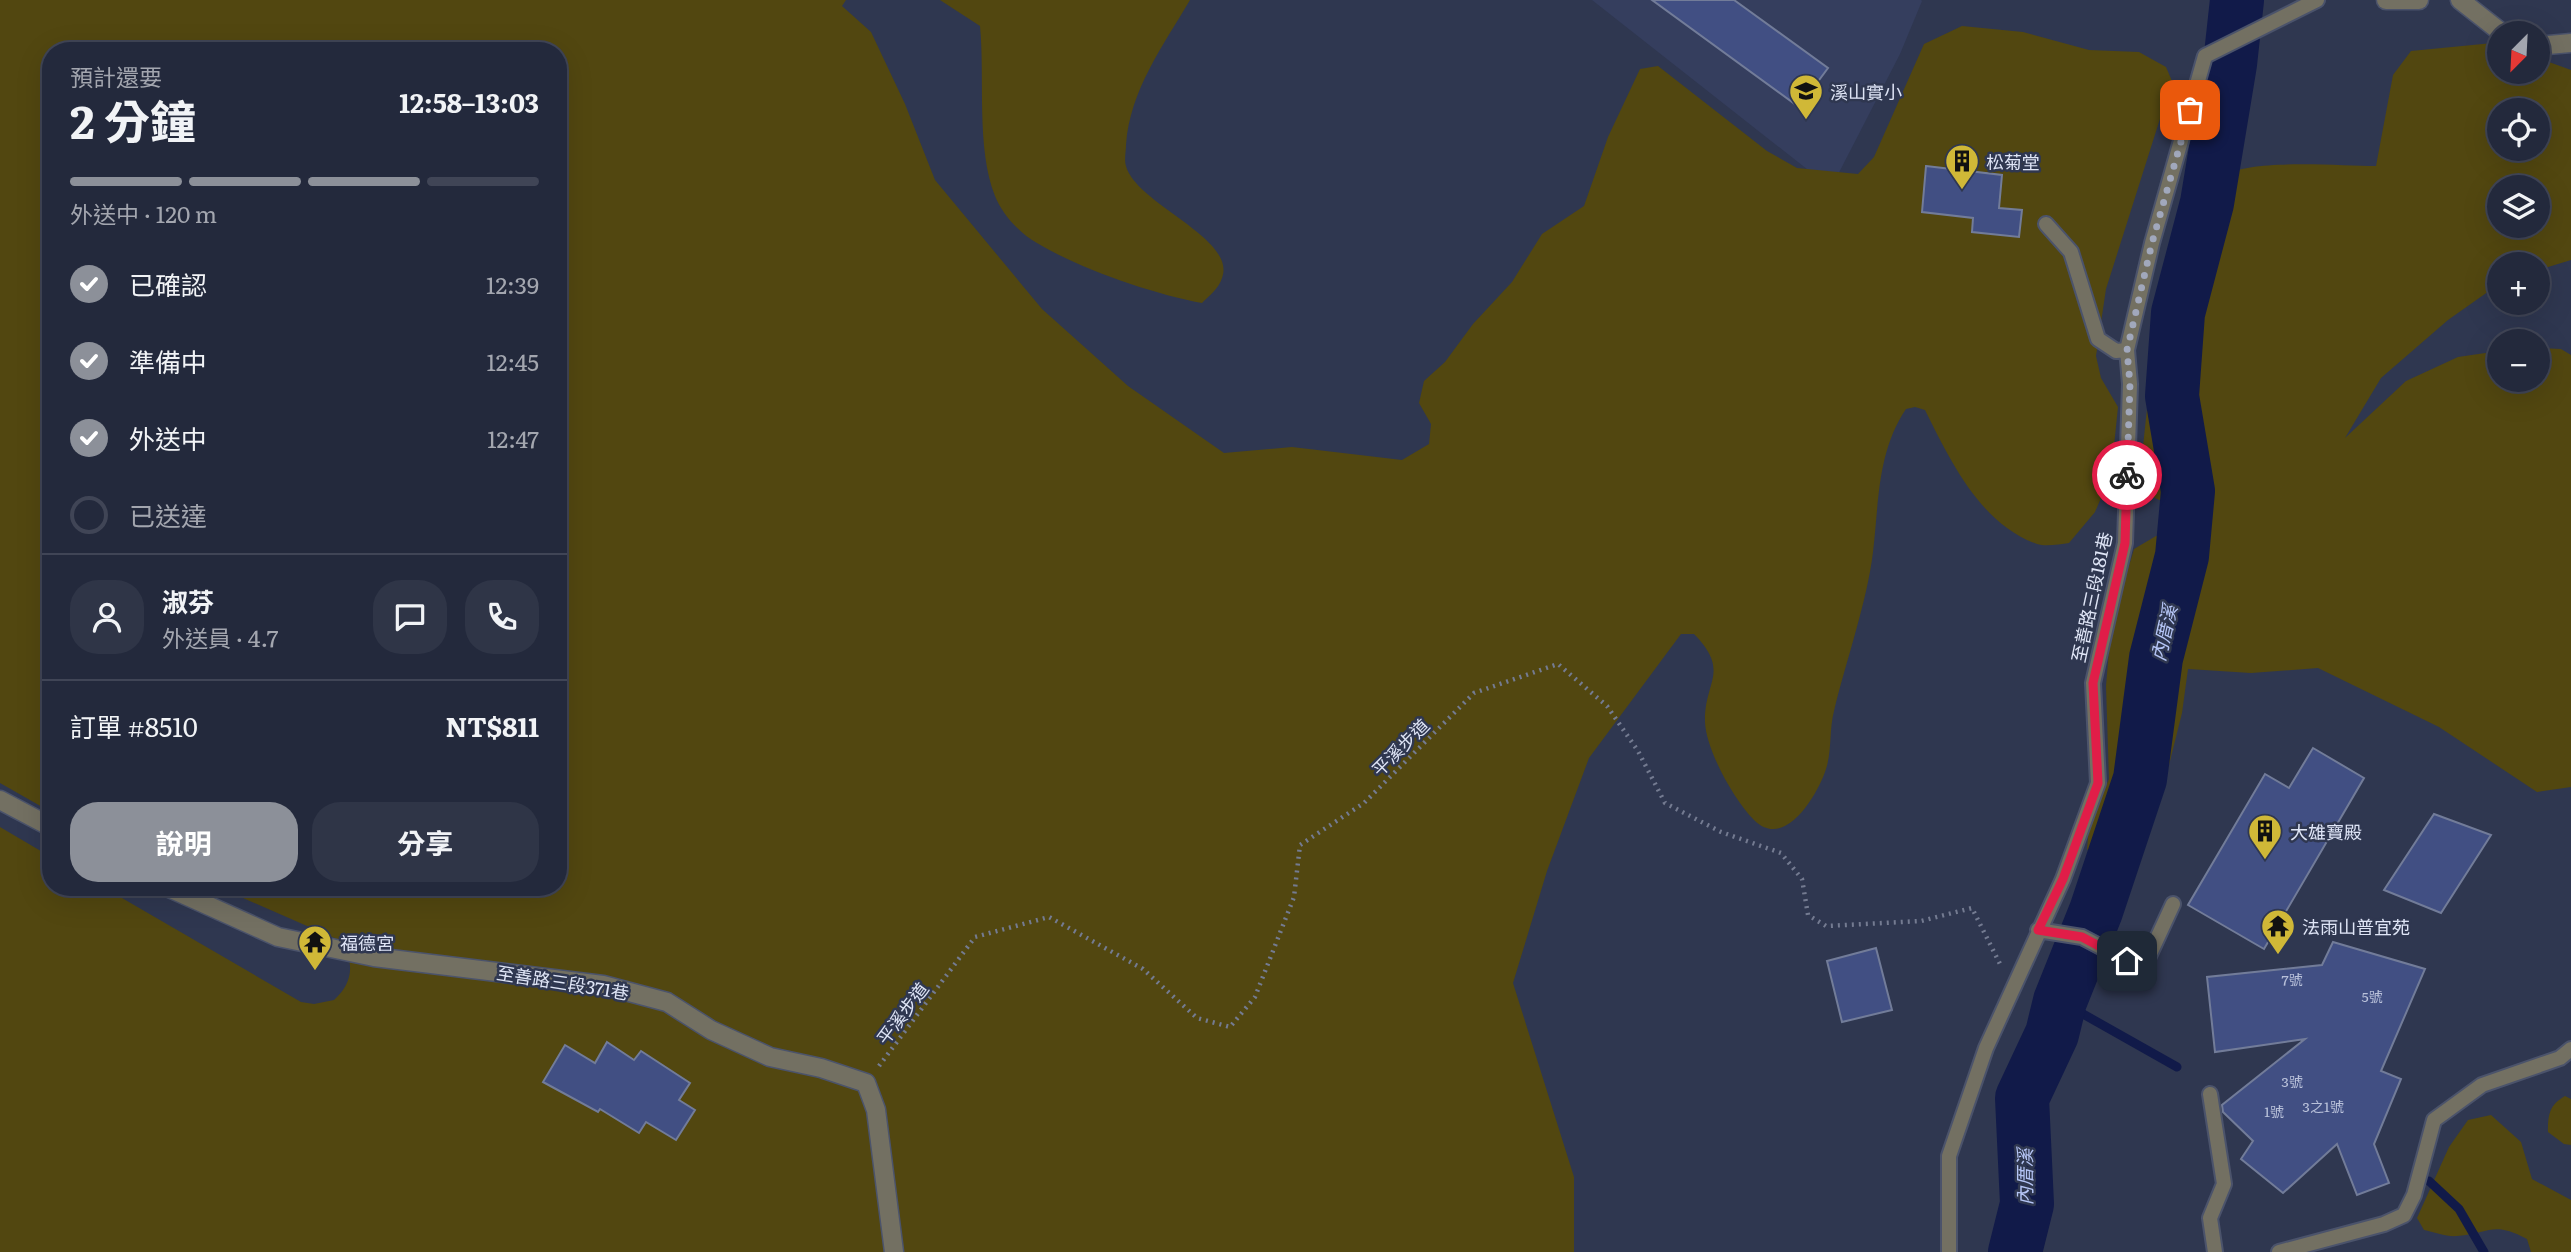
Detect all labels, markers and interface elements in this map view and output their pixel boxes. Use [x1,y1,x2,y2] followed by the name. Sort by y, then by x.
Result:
[2487,21,2550,84] north arrow
[2487,21,2550,392] map controls
[70,59,162,93] text: 預計還要
[1787,72,1825,121] school or university icon: 溪山實小
[1830,78,1902,105] place label: 溪山實小
[2160,80,2220,140] pin
[399,82,539,121] text: 12:58–13:03
[70,85,196,153] text: 2 分鐘
[2171,91,2209,129] icon: bag
[2487,98,2550,161] button: locate
[1943,142,1981,191] building icon: 松菊堂
[1986,148,2040,175] place label: 松菊堂
[2487,175,2550,238] button: layers
[70,196,217,230] text: 外送中 · 120 m
[2487,252,2550,315] button: +
[129,264,207,303] text: 已確認
[70,265,108,303] icon: check
[486,267,539,301] text: 12:39
[2487,329,2550,392] button: −
[129,341,207,380] text: 準備中
[70,342,108,380] icon: check
[486,344,539,378] text: 12:45
[129,418,207,457] text: 外送中
[70,419,108,457] icon: check
[487,421,539,455] text: 12:47
[2092,440,2162,510] courier
[2108,456,2146,494] icon: bike
[129,495,207,534] text: 已送達
[2064,529,2118,665] street label: 至善路三段181巷
[70,580,144,654] button: person
[373,580,447,654] button: chat
[465,580,539,654] button: phone
[162,581,214,620] text: 淑芬
[2143,599,2184,664] water label: 內厝溪
[162,620,278,654] text: 外送員 · 4.7
[70,706,198,745] text: 訂單 #8510
[445,706,539,745] text: NT$811
[1365,712,1435,782] street label: 平溪步道
[70,802,298,882] button: 說明
[312,802,539,882] button: 分享
[2246,812,2284,861] building icon: 大雄寶殿
[2290,818,2362,845] place label: 大雄寶殿
[2259,907,2297,956] temple icon: 法雨山普宜苑
[2302,913,2410,940] place label: 法雨山普宜苑
[296,923,334,972] temple icon: 福德宮
[340,929,394,956] place label: 福德宮
[2097,931,2157,991] pin
[2108,942,2146,980] icon: home
[495,958,631,1006] street label: 至善路三段371巷
[2281,969,2303,989] house number: 7號
[870,976,934,1050] street label: 平溪步道
[2361,986,2383,1006] house number: 5號
[2281,1071,2303,1091] house number: 3號
[2302,1096,2344,1116] house number: 3之1號
[2264,1101,2284,1121] house number: 1號
[2010,1146,2038,1206] water label: 內厝溪

